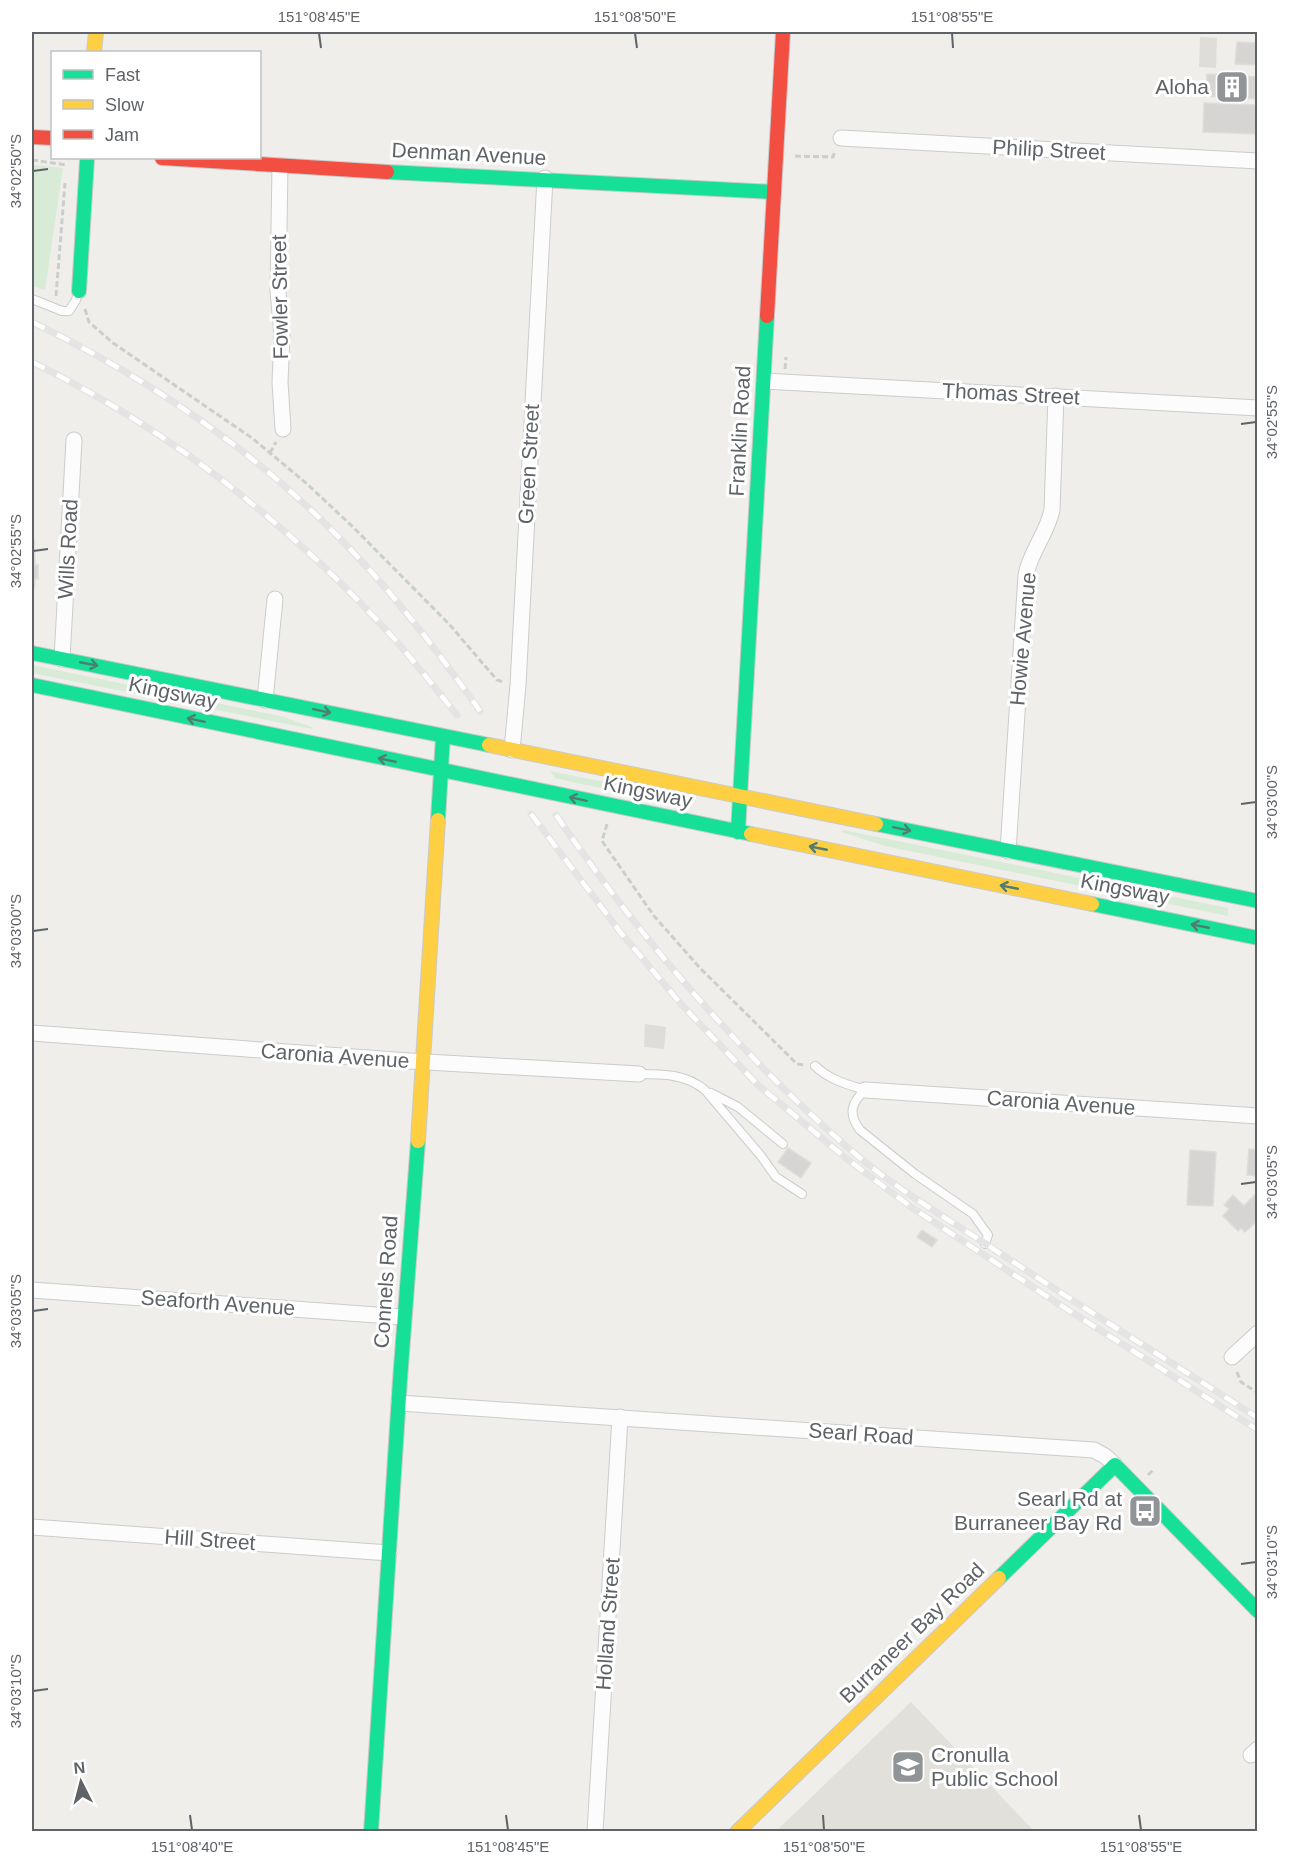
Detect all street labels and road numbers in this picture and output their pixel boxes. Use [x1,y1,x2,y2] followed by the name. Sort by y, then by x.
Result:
[992,135,1106,164] street label: Philip Street
[391,138,547,169] street label: Denman Avenue
[267,234,292,360] street label: Fowler Street
[725,365,754,497] street label: Franklin Road
[942,378,1081,409] street label: Thomas Street
[514,403,543,525] street label: Green Street
[53,498,82,600] street label: Wills Road
[1005,571,1040,707] street label: Howie Avenue
[127,672,220,713] street label: Kingsway
[602,771,695,812] street label: Kingsway
[1079,869,1172,908] street label: Kingsway
[260,1039,410,1072] street label: Caronia Avenue
[986,1086,1136,1119] street label: Caronia Avenue
[369,1215,402,1349] street label: Connels Road
[140,1286,296,1319] street label: Seaforth Avenue
[808,1418,914,1449] street label: Searl Road
[164,1525,256,1554] street label: Hill Street
[591,1557,624,1691] street label: Holland Street
[835,1558,989,1707] street label: Burraneer Bay Road

